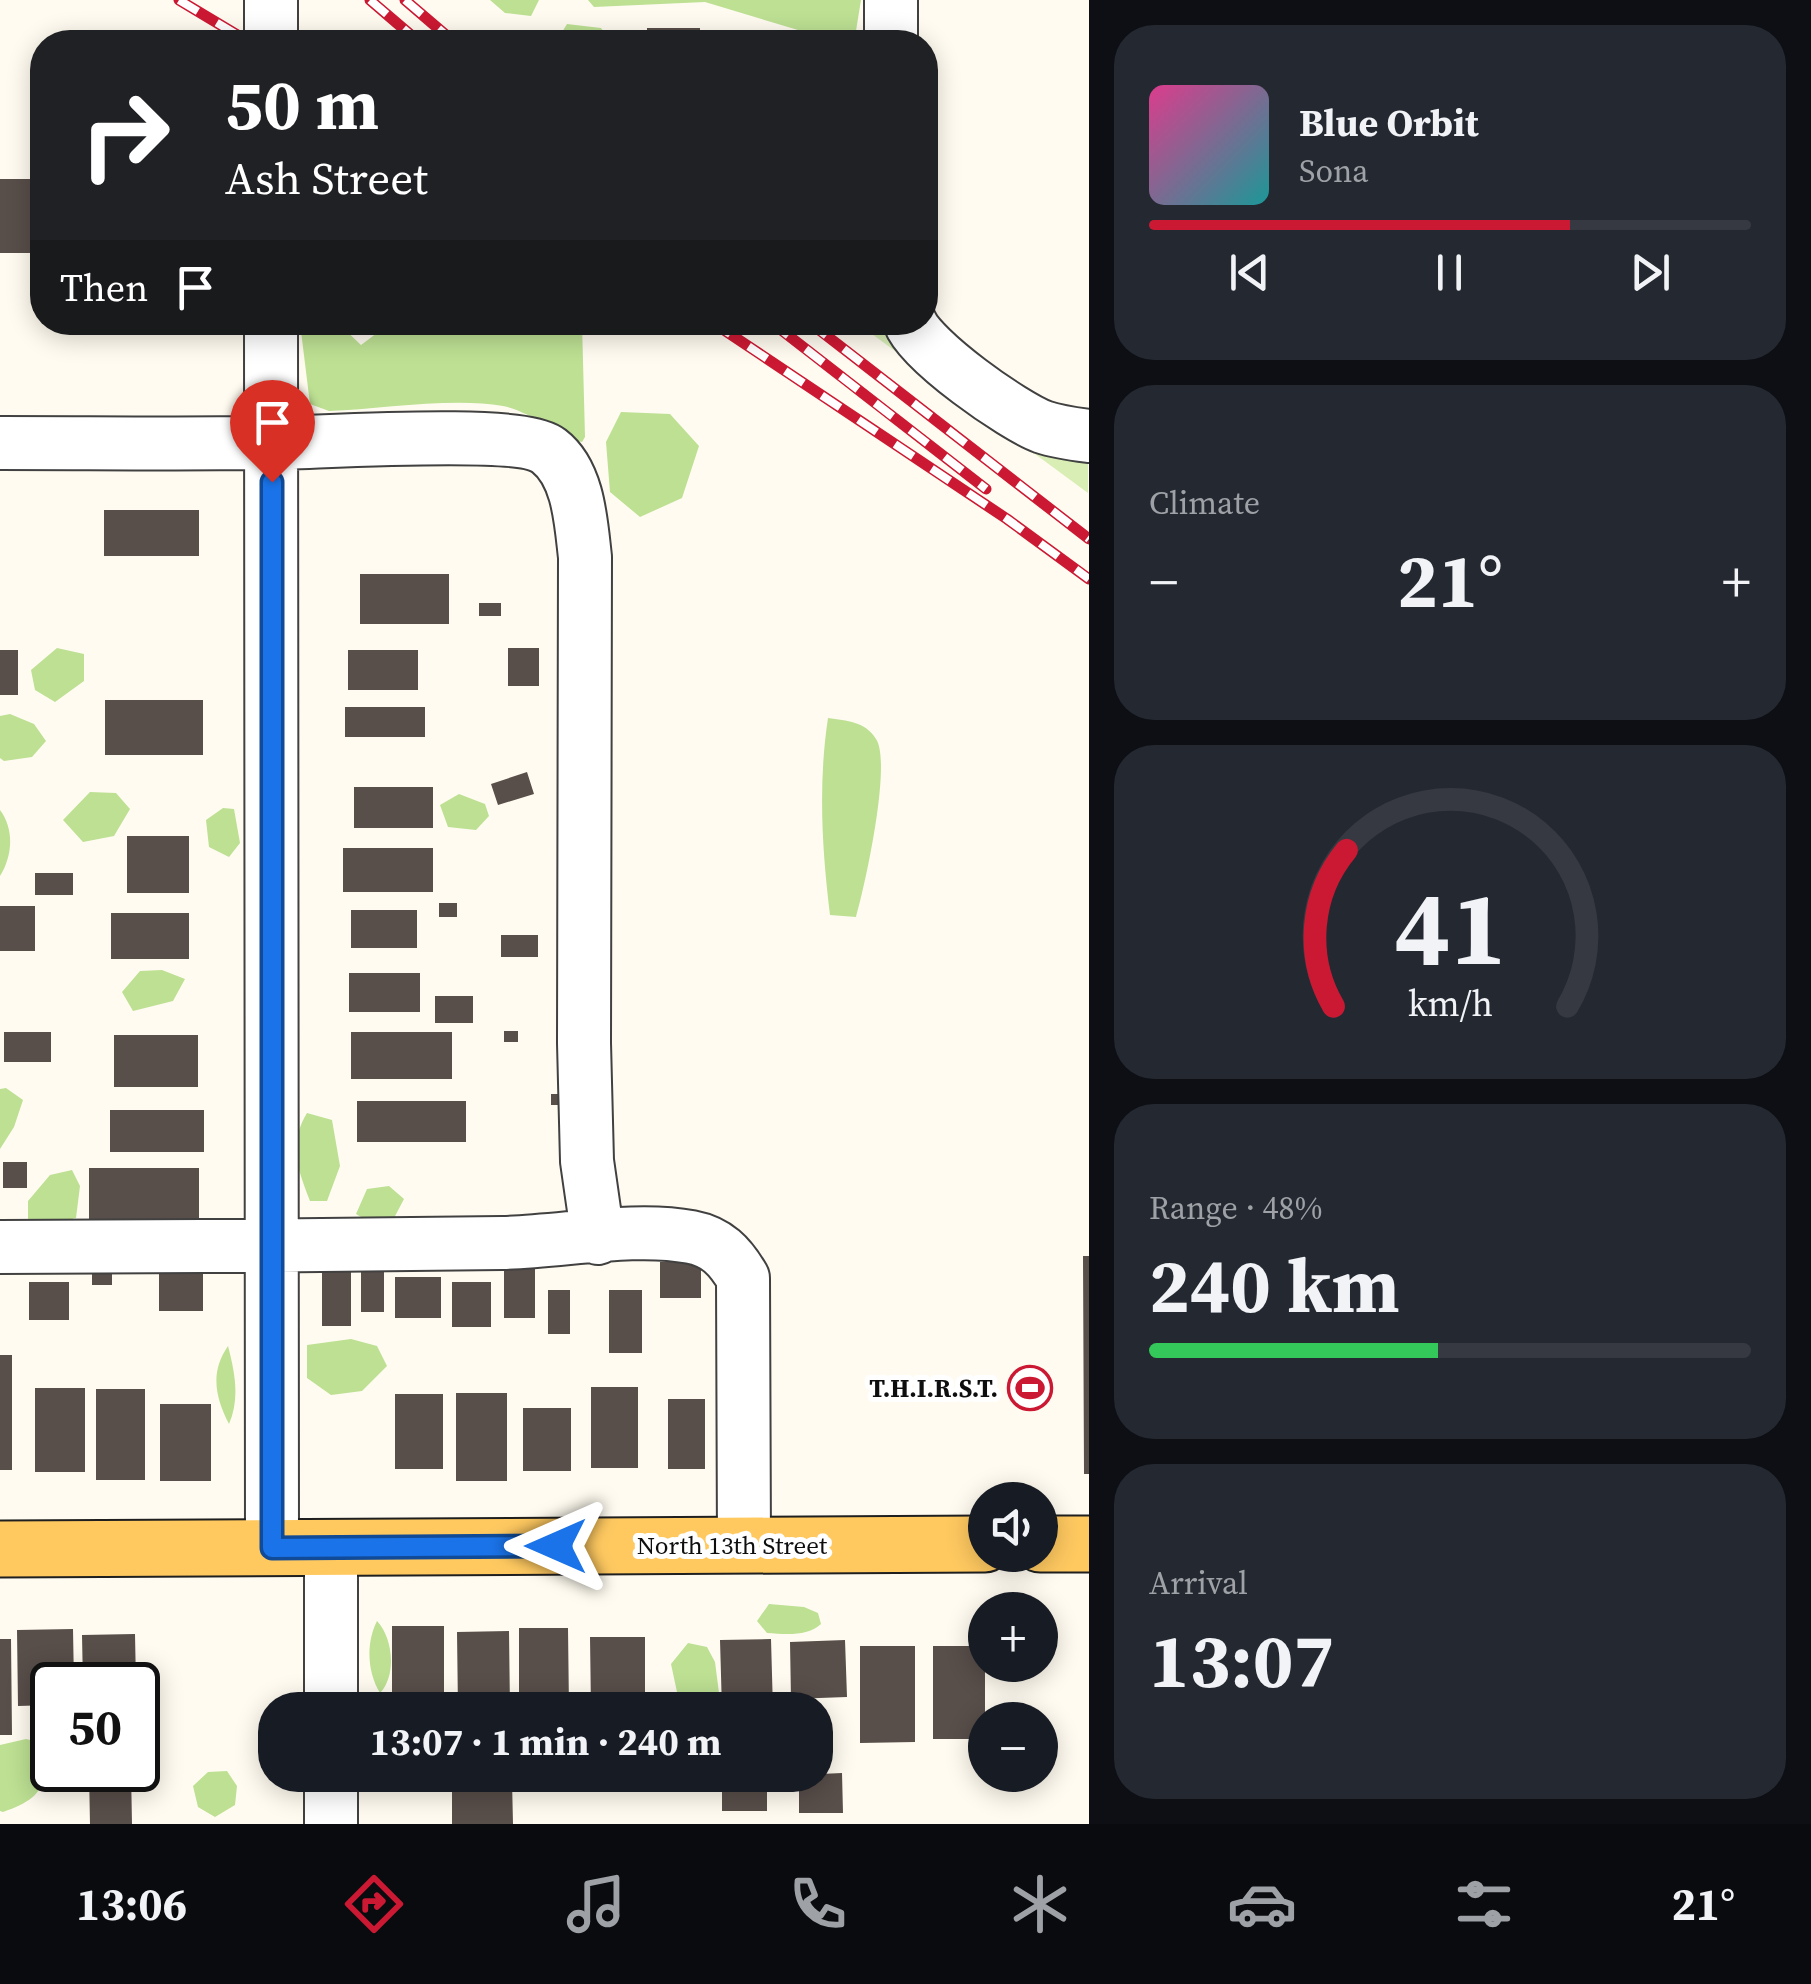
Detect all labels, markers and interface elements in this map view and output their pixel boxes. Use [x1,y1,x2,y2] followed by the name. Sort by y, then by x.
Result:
[225,56,379,152] text: 50 m
[60,70,190,200] icon: right
[1299,97,1479,149] text: Blue Orbit
[225,147,428,209] text: Ash Street
[1299,149,1369,193] text: Sona
[1222,245,1277,300] icon: previous
[1422,245,1477,300] icon: pause
[1623,245,1678,300] icon: next
[168,260,223,315] icon: arrive
[60,262,148,314] text: Then
[230,380,315,483] pin
[245,395,300,450] icon: arrive
[1149,481,1260,525] text: Climate
[1397,529,1503,632] text: 21°
[1149,544,1178,619] text: −
[1722,544,1751,619] text: +
[1394,856,1506,999] text: 41
[1407,979,1493,1028] text: km/h
[1149,1186,1323,1230] text: Range · 48%
[1149,1234,1400,1337] text: 240 km
[1007,1365,1053,1411] sports icon: T.H.I.R.S.T.
[869,1371,998,1405] place label: T.H.I.R.S.T.
[968,1482,1058,1792] map controls
[968,1482,1058,1572] button: sound
[504,1494,608,1598] position arrow
[637,1528,828,1562] street label: North 13th Street
[1149,1561,1248,1605] text: Arrival
[968,1592,1058,1682] button: +
[1149,1609,1334,1712] text: 13:07
[30,1662,160,1792] speed limit sign: 50
[968,1702,1058,1792] button: −
[369,1716,722,1768] text: 13:07 · 1 min · 240 m
[339,1869,409,1939] icon: directions
[561,1869,631,1939] icon: music
[783,1869,853,1939] icon: phone
[1005,1869,1075,1939] icon: climate
[1227,1869,1297,1939] icon: car
[1449,1869,1519,1939] icon: filters
[76,1873,187,1935] text: 13:06
[1671,1873,1735,1935] text: 21°

